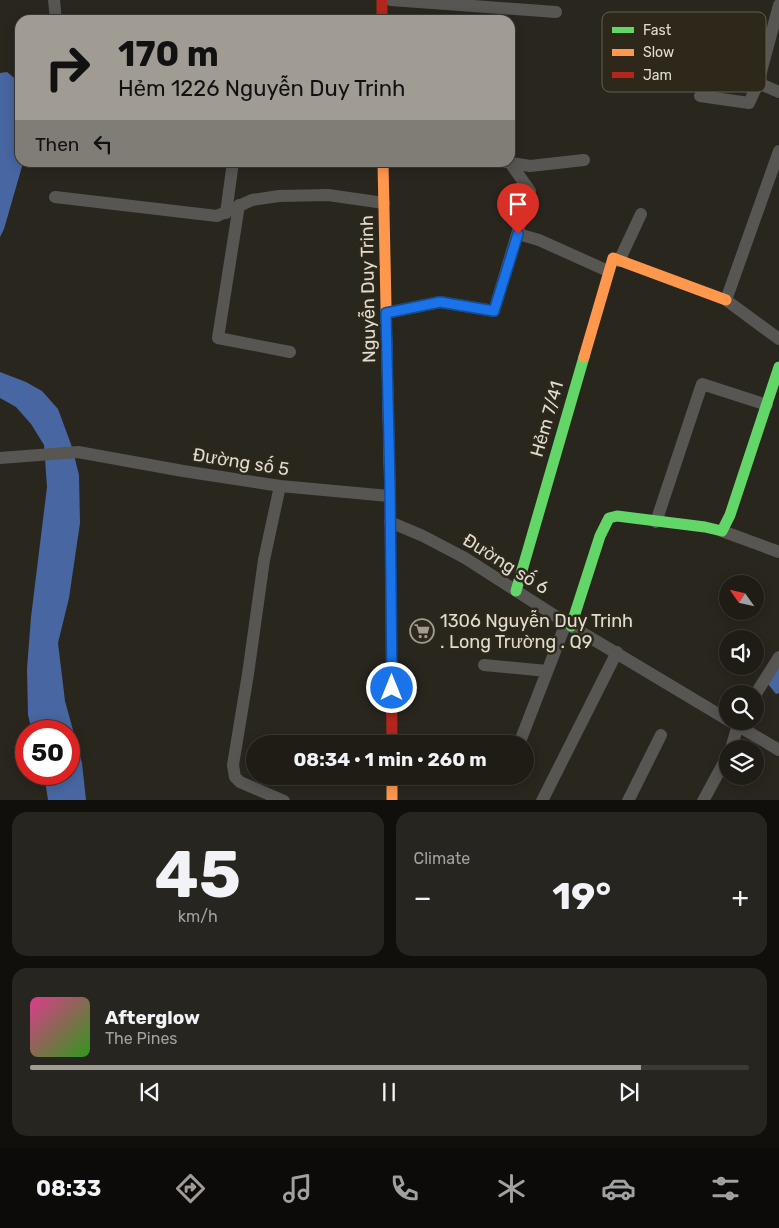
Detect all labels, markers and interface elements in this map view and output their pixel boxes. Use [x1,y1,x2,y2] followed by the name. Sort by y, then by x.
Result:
[602,12,766,92] legend
[643,22,672,39] text: Fast
[118,33,219,75] text: 170 m
[35,35,100,100] icon: right
[643,44,674,61] text: Slow
[643,67,672,84] text: Jam
[118,75,405,102] text: Hẻm 1226 Nguyễn Duy Trinh
[89,130,117,158] icon: left
[35,133,79,156] text: Then
[497,183,539,234] pin
[504,190,532,218] icon: arrive
[355,215,380,363] street label: Nguyễn Duy Trinh
[526,379,568,459] street label: Hẻm 7/41
[191,443,291,480] street label: Đường số 5
[459,528,554,599] street label: Đường số 6
[719,575,764,620] north arrow
[719,575,764,785] map controls
[440,609,633,653] place label: 1306 Nguyễn Duy Trinh . Long Trường . Q9
[409,618,435,644] supermarket icon: 1306 Nguyễn Duy Trinh . Long Trường . Q9
[719,630,764,675] button: sound
[365,661,417,713] position arrow
[719,685,764,730] button: search
[15,720,80,785] speed limit sign: 50
[719,740,764,785] button: layers
[293,748,487,771] text: 08:34 · 1 min · 260 m
[155,836,241,913] text: 45
[414,849,470,868] text: Climate
[552,873,611,919] text: 19°
[414,881,432,914] text: −
[732,881,749,914] text: +
[178,907,218,926] text: km/h
[105,1006,200,1029] text: Afterglow
[105,1029,178,1048] text: The Pines
[136,1078,164,1106] icon: previous
[375,1078,403,1106] icon: pause
[615,1078,643,1106] icon: next
[173,1171,208,1206] icon: directions
[280,1171,315,1206] icon: music
[387,1171,422,1206] icon: phone
[494,1171,529,1206] icon: climate
[601,1171,636,1206] icon: car
[708,1171,743,1206] icon: filters
[36,1175,101,1202] text: 08:33

